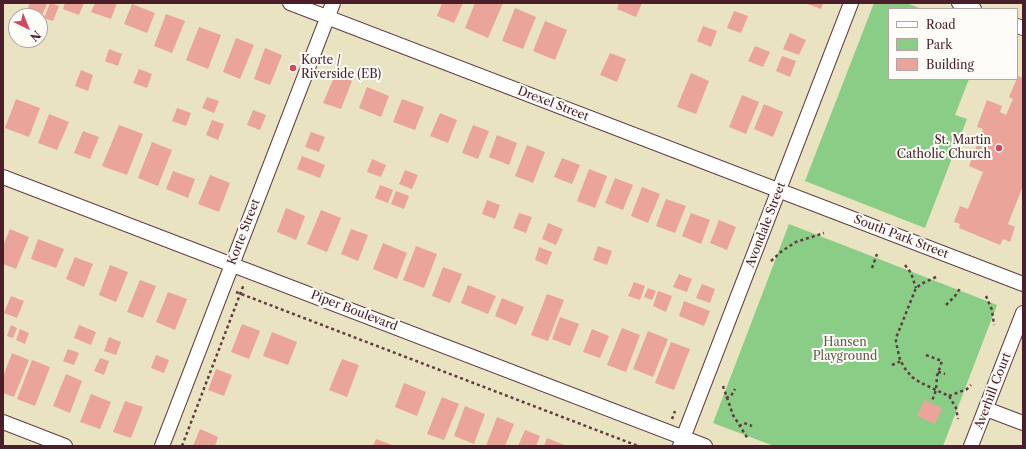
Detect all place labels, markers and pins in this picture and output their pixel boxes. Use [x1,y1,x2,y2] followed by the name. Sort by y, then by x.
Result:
[301,54,381,82] place label: Korte / Riverside (EB)
[288,63,298,73] marker: Korte / Riverside (EB)
[897,134,991,162] place label: St. Martin Catholic Church
[994,143,1004,153] marker: St. Martin Catholic Church

